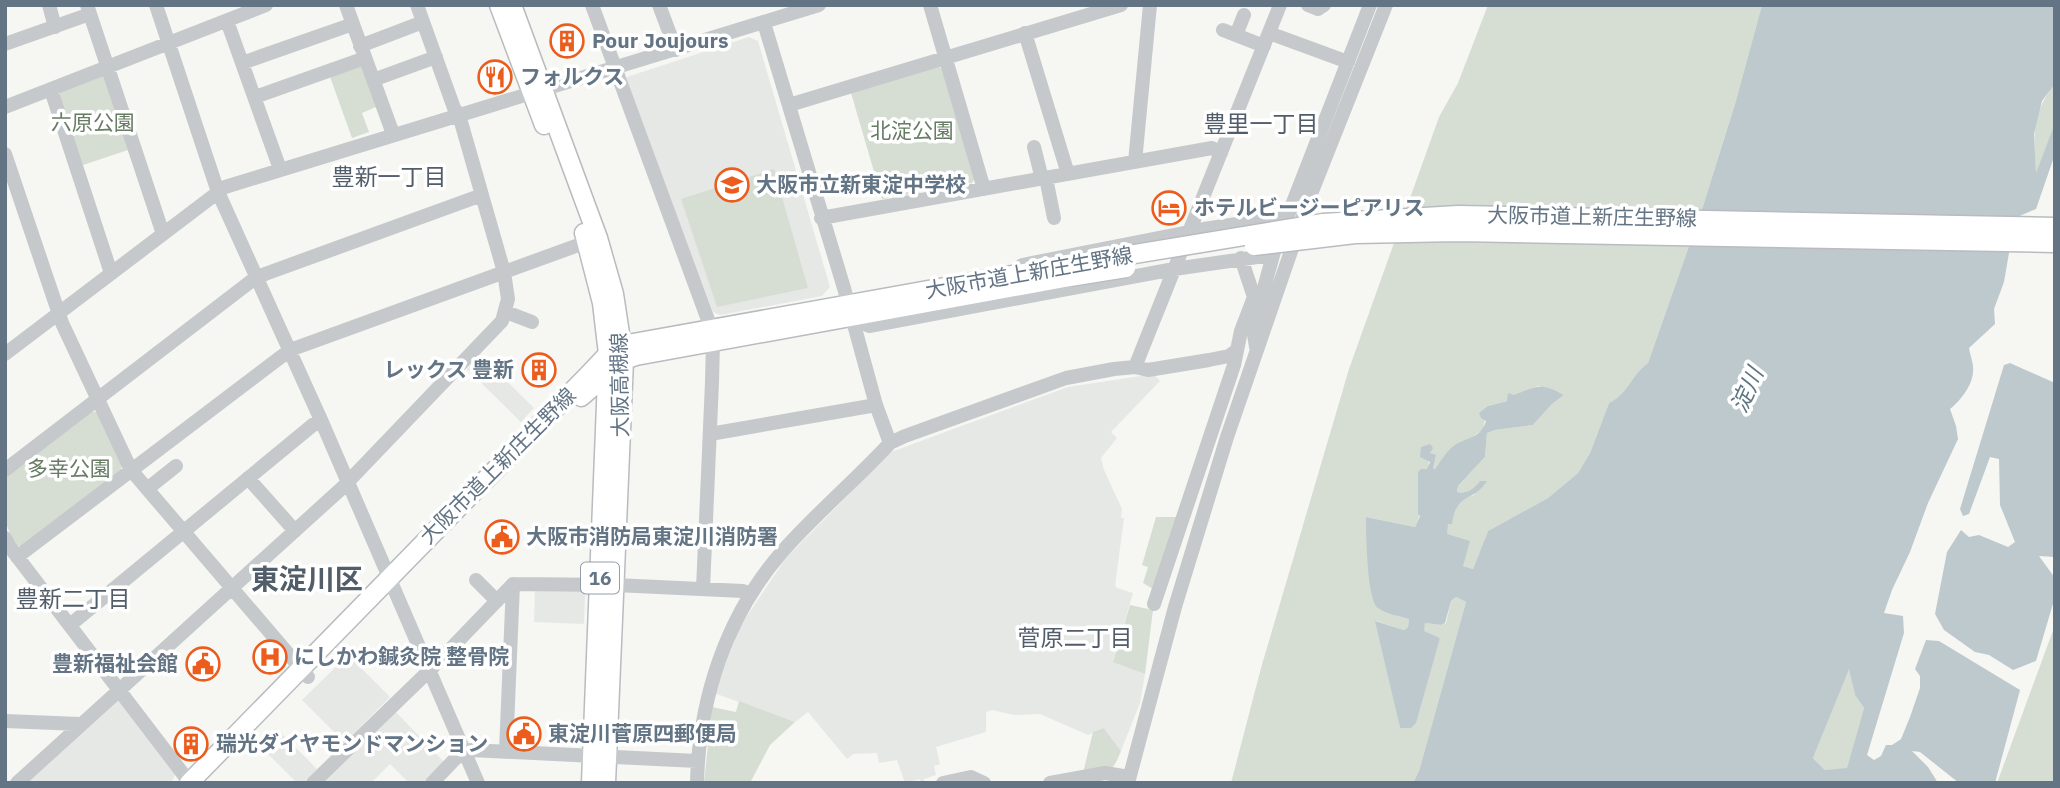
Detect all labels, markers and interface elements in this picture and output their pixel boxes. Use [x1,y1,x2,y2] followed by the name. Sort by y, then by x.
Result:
[548,22,586,60] building icon: Pour Joujours
[592,26,729,54] place label: Pour Joujours
[476,58,514,96] restaurant icon: フォルクス
[520,62,624,90] place label: フォルクス
[51,108,135,136] park label: 六原公園
[1204,108,1319,138] district label: 豊里一丁目
[870,116,954,144] park label: 北淀公園
[332,161,447,191] district label: 豊新一丁目
[713,166,751,204] school or university icon: 大阪市立新東淀中学校
[756,170,966,198] place label: 大阪市立新東淀中学校
[1150,189,1188,227] hotel icon: ホテルビージーピアリス
[1194,193,1425,221] place label: ホテルビージーピアリス
[1487,200,1697,232] street label: 大阪市道上新庄生野線
[923,240,1135,304] street label: 大阪市道上新庄生野線
[604,332,634,438] street label: 大阪高槻線
[520,351,558,389] building icon: レックス 豊新
[384,355,514,383] place label: レックス 豊新
[1723,360,1770,417] water label: 淀川
[413,381,581,549] street label: 大阪市道上新庄生野線
[27,454,111,482] park label: 多幸公園
[483,518,521,556] public building icon: 大阪市消防局東淀川消防署
[526,522,778,550] place label: 大阪市消防局東淀川消防署
[251,560,363,597] district label: 東淀川区
[581,562,619,594] road number: 16
[16,583,131,613] district label: 豊新二丁目
[1018,622,1133,652] district label: 菅原二丁目
[251,638,289,676] hospital icon: にしかわ鍼灸院 整骨院
[294,642,509,670] place label: にしかわ鍼灸院 整骨院
[184,645,222,683] public building icon: 豊新福祉会館
[52,649,178,677] place label: 豊新福祉会館
[505,715,543,753] public building icon: 東淀川菅原四郵便局
[548,719,737,747] place label: 東淀川菅原四郵便局
[172,725,210,763] building icon: 瑞光ダイヤモンドマンション
[216,729,488,757] place label: 瑞光ダイヤモンドマンション

